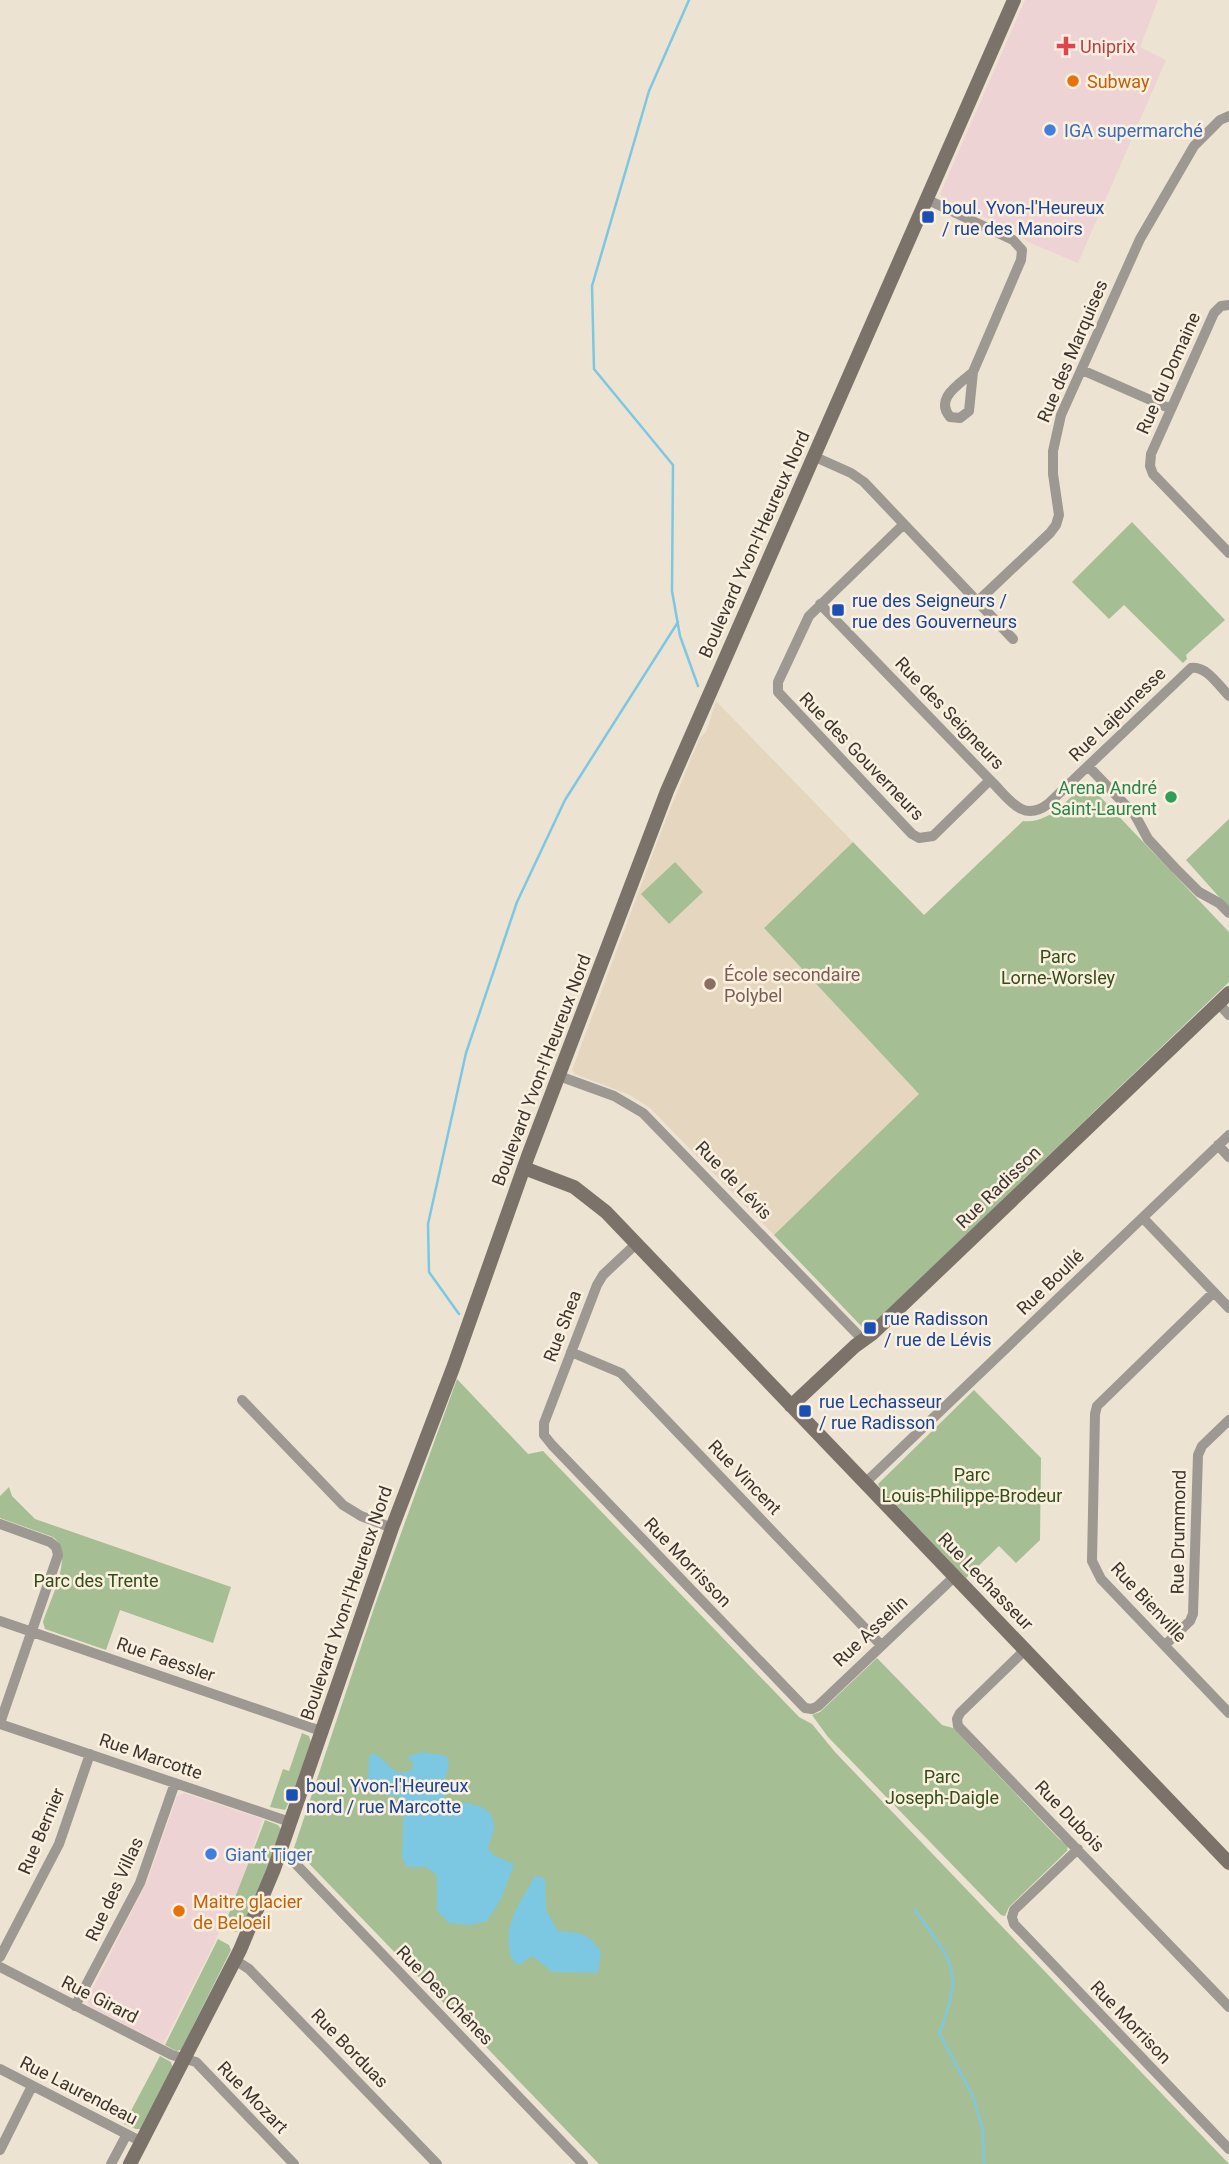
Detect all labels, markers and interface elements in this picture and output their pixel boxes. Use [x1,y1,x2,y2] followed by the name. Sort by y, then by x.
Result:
[1080,36,1136,57] place label: Uniprix
[1058,38,1074,54] marker: Uniprix
[1087,71,1150,92] place label: Subway
[1065,73,1081,89] marker: Subway
[1064,120,1203,141] place label: IGA supermarché
[1042,122,1058,138] marker: IGA supermarché
[942,197,1105,239] place label: boul. Yvon-l'Heureux / rue des Manoirs
[920,209,936,225] marker: boul. Yvon-l'Heureux / rue des Manoirs
[1033,277,1111,425] street label: Rue des Marquises
[1132,309,1204,437] street label: Rue du Domaine
[694,427,814,661] street label: Boulevard Yvon-l'Heureux Nord
[852,590,1017,632] place label: rue des Seigneurs / rue des Gouverneurs
[830,602,846,618] marker: rue des Seigneurs / rue des Gouverneurs
[891,652,1009,774] street label: Rue des Seigneurs
[1064,663,1170,765] street label: Rue Lajeunesse
[795,688,929,824] street label: Rue des Gouverneurs
[1051,777,1157,819] place label: Arena André Saint-Laurent
[1163,789,1179,805] marker: Arena André Saint-Laurent
[1001,946,1116,988] park label: Parc Lorne-Worsley
[487,951,595,1189] street label: Boulevard Yvon-l'Heureux Nord
[724,964,860,1006] place label: École secondaire Polybel
[702,976,718,992] marker: École secondaire Polybel
[691,1136,777,1224] street label: Rue de Lévis
[951,1142,1045,1232] street label: Rue Radisson
[1012,1245,1088,1319] street label: Rue Boullé
[539,1287,585,1365] street label: Rue Shea
[884,1308,992,1350] place label: rue Radisson / rue de Lévis
[862,1320,878,1336] marker: rue Radisson / rue de Lévis
[819,1391,942,1433] place label: rue Lechasseur / rue Radisson
[797,1403,813,1419] marker: rue Lechasseur / rue Radisson
[704,1435,786,1519] street label: Rue Vincent
[882,1464,1062,1506] park label: Parc Louis-Philippe-Brodeur
[1166,1469,1190,1595] street label: Rue Drummond
[296,1483,396,1723] street label: Boulevard Yvon-l'Heureux Nord
[640,1513,736,1611] street label: Rue Morrisson
[934,1528,1038,1634] street label: Rue Lechasseur
[1107,1558,1191,1646] street label: Rue Bienville
[34,1570,158,1591] park label: Parc des Trente
[829,1591,911,1671] street label: Rue Asselin
[114,1632,218,1686] street label: Rue Faessler
[97,1729,205,1783] street label: Rue Marcotte
[885,1766,999,1808] park label: Parc Joseph-Daigle
[306,1775,469,1817] place label: boul. Yvon-l'Heureux nord / rue Marcotte
[1031,1776,1109,1856] street label: Rue Dubois
[13,1785,69,1877] street label: Rue Bernier
[284,1787,300,1803] marker: boul. Yvon-l'Heureux nord / rue Marcotte
[81,1834,147,1944] street label: Rue des Villas
[225,1844,312,1865] place label: Giant Tiger
[203,1846,219,1862] marker: Giant Tiger
[193,1891,302,1933] place label: Maitre glacier de Beloeil
[171,1903,187,1919] marker: Maitre glacier de Beloeil
[392,1941,498,2049] street label: Rue Des Chênes
[58,1971,142,2027] street label: Rue Girard
[1086,1976,1176,2068] street label: Rue Morrison
[307,2004,393,2092] street label: Rue Borduas
[17,2051,141,2129] street label: Rue Laurendeau
[213,2057,293,2137] street label: Rue Mozart

